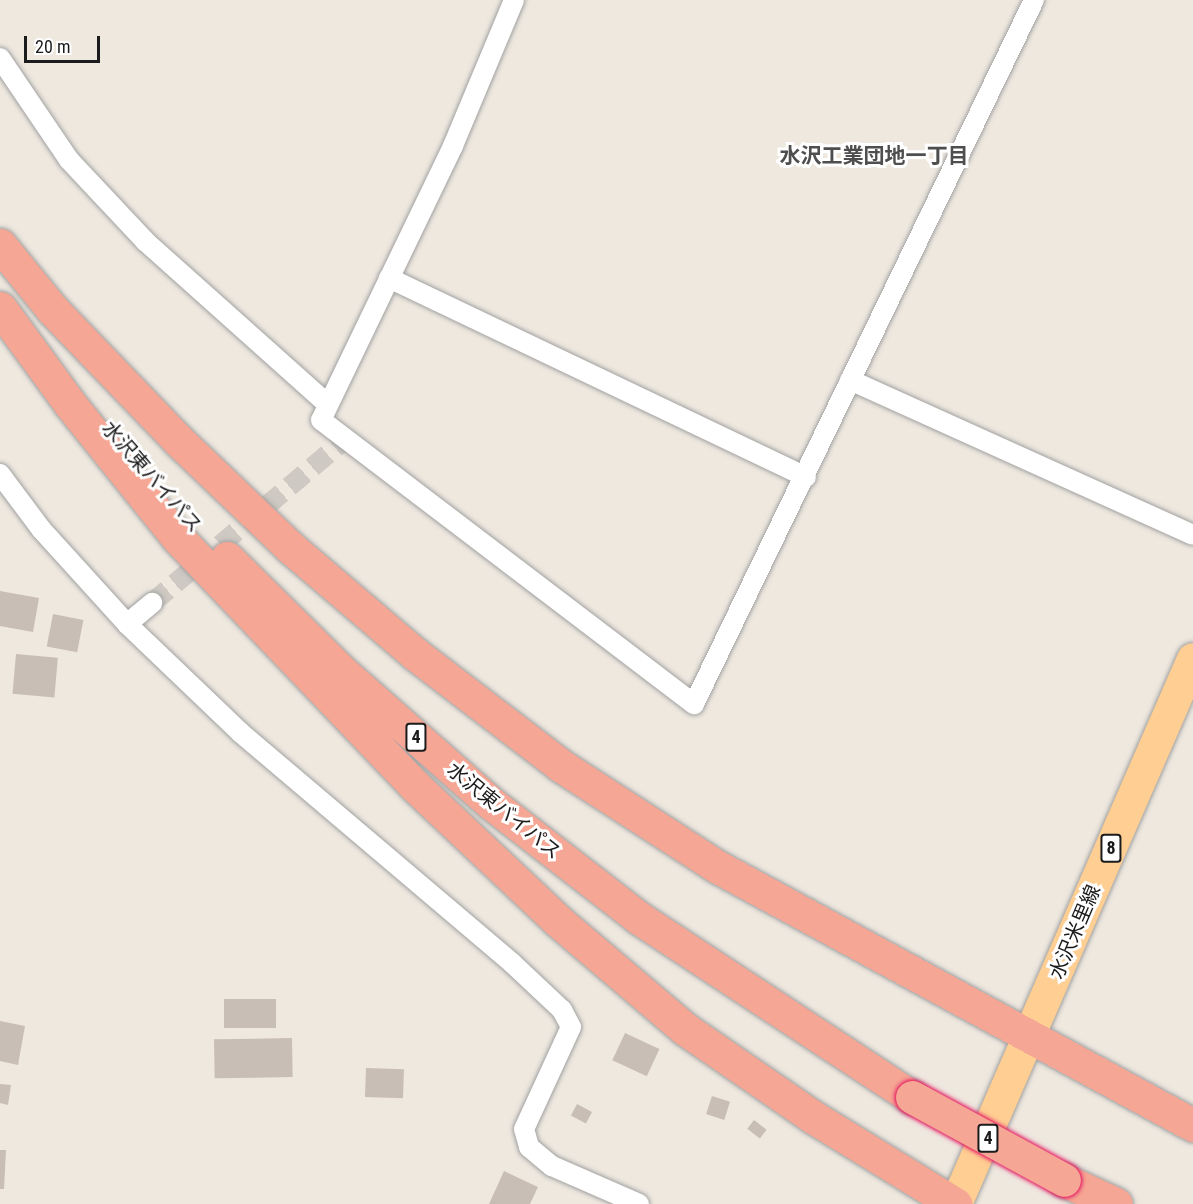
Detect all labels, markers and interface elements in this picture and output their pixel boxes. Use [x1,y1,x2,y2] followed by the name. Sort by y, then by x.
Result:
[27,24,104,62] scale bar
[35,36,70,57] text: 20 m
[780,143,968,169] district label: 水沢工業団地一丁目
[97,416,207,538] street label: 水沢東バイパス
[404,722,428,752] road number: 4
[442,758,566,864] street label: 水沢東バイパス
[1099,833,1123,863] road number: 8
[1044,881,1106,983] street label: 水沢米里線
[976,1123,1000,1153] road number: 4

